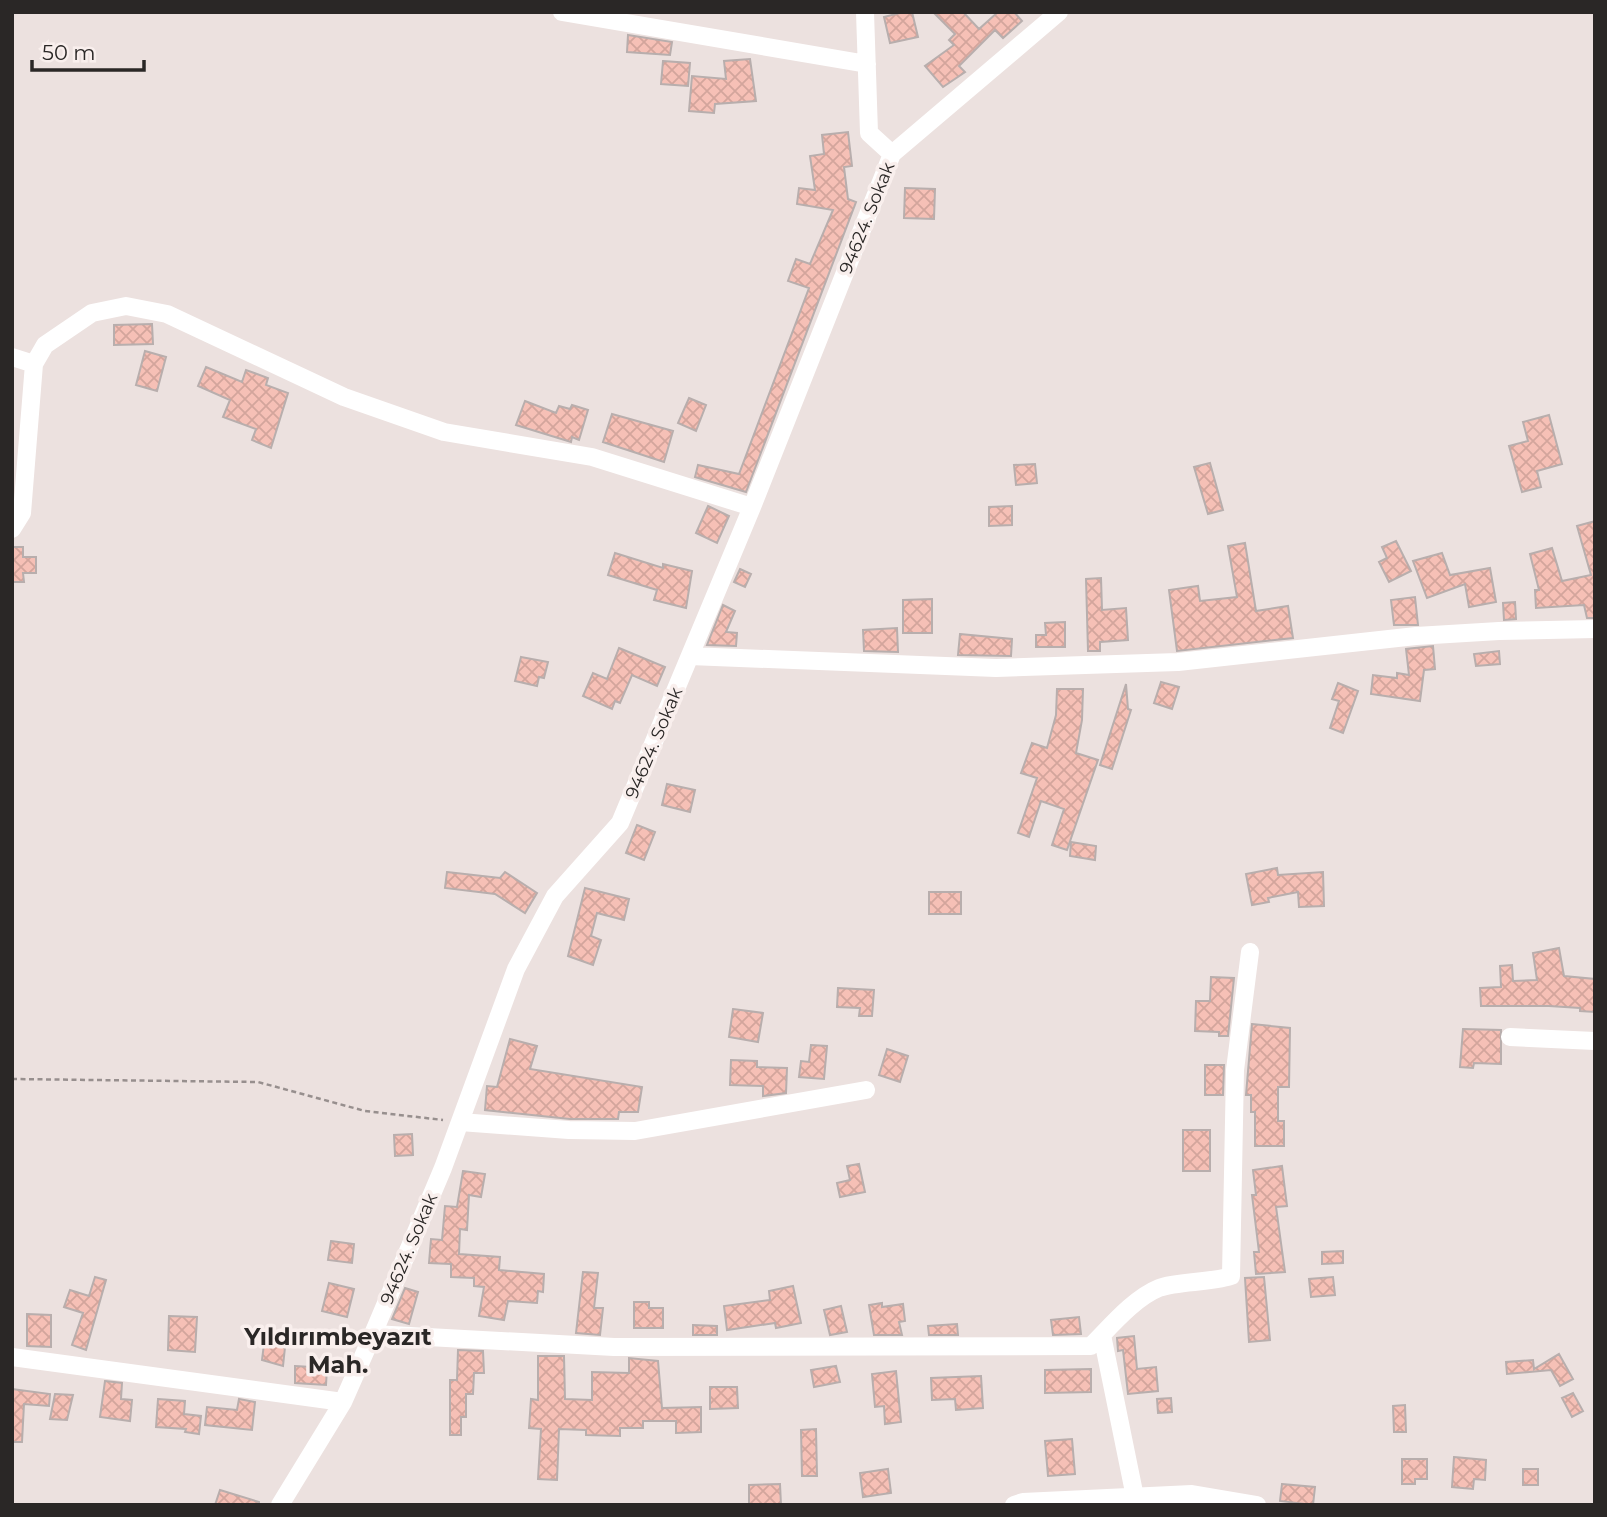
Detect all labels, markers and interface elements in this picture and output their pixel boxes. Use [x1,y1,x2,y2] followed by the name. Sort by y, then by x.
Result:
[32,28,144,72] scale bar
[42,40,96,65] text: 50 m
[835,159,900,277] street label: 94624. Sokak
[621,684,687,802] street label: 94624. Sokak
[376,1190,442,1308] street label: 94624. Sokak
[243,1322,432,1379] district label: Yıldırımbeyazıt Mah.

